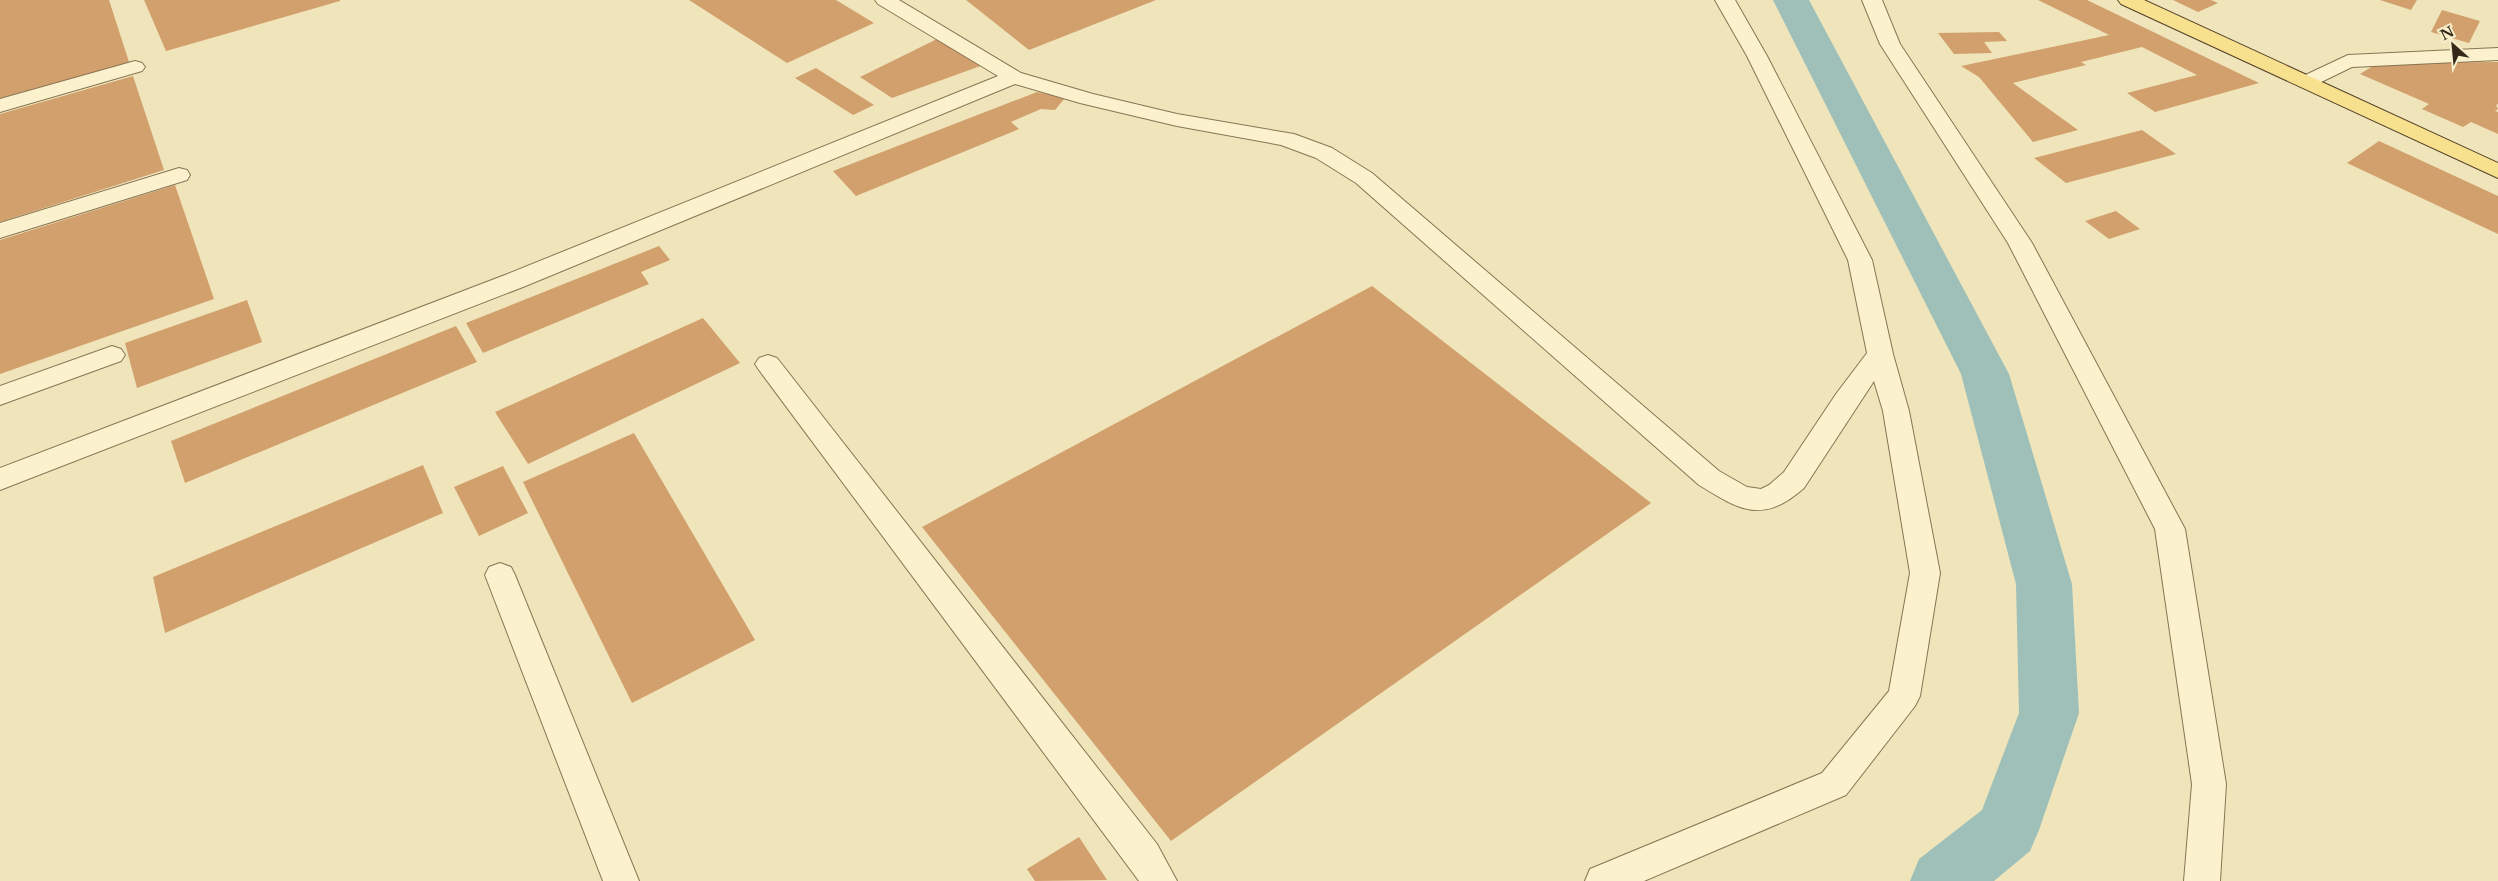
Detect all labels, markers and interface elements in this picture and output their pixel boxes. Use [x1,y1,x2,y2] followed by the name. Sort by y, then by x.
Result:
[2428,20,2478,70] north arrow
[2437,22,2457,44] text: N

